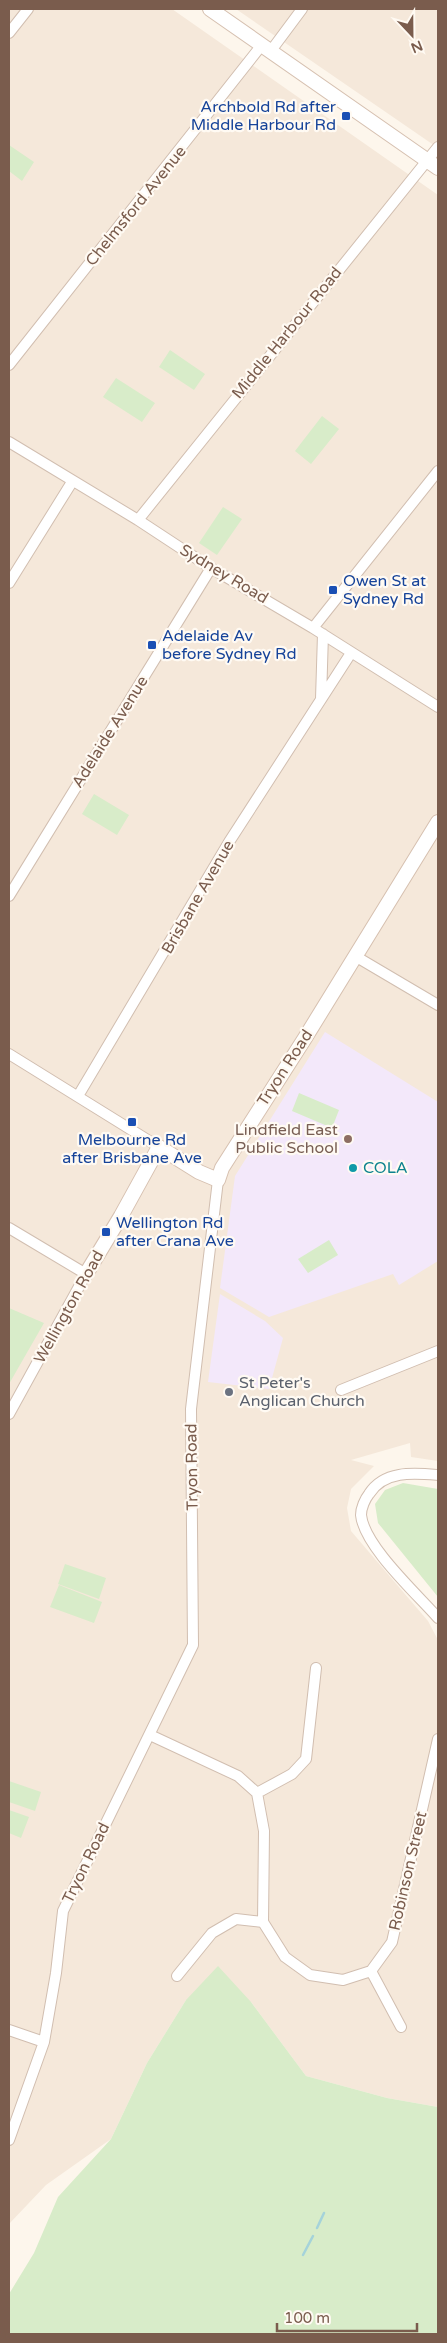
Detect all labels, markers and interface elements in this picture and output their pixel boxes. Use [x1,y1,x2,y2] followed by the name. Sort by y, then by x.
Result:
[387,10,437,60] north arrow
[408,37,425,57] text: N
[191,97,337,135] place label: Archbold Rd after Middle Harbour Rd
[340,110,352,122] marker: Archbold Rd after Middle Harbour Rd
[81,142,191,270] street label: Chelmsford Avenue
[228,263,346,403] street label: Middle Harbour Road
[176,540,272,608] street label: Sydney Road
[343,571,426,609] place label: Owen St at Sydney Rd
[327,584,339,596] marker: Owen St at Sydney Rd
[162,626,297,664] place label: Adelaide Av before Sydney Rd
[146,639,158,651] marker: Adelaide Av before Sydney Rd
[67,672,153,792] street label: Adelaide Avenue
[157,837,239,957] street label: Brisbane Avenue
[253,1026,317,1110] street label: Tryon Road
[126,1116,138,1128] marker: Melbourne Rd after Brisbane Ave
[235,1120,338,1158] place label: Lindfield East Public School
[62,1130,202,1168] place label: Melbourne Rd after Brisbane Ave
[342,1133,354,1145] marker: Lindfield East Public School
[363,1158,408,1178] place label: COLA
[347,1162,359,1174] marker: COLA
[116,1213,234,1251] place label: Wellington Rd after Crana Ave
[100,1226,112,1238] marker: Wellington Rd after Crana Ave
[30,1247,108,1367] street label: Wellington Road
[239,1373,365,1411] place label: St Peter's Anglican Church
[223,1386,235,1398] marker: St Peter's Anglican Church
[181,1423,203,1511] street label: Tryon Road
[385,1809,431,1933] street label: Robinson Street
[58,1819,114,1907] street label: Tryon Road
[277,2300,417,2332] scale bar
[284,2309,330,2327] text: 100 m

